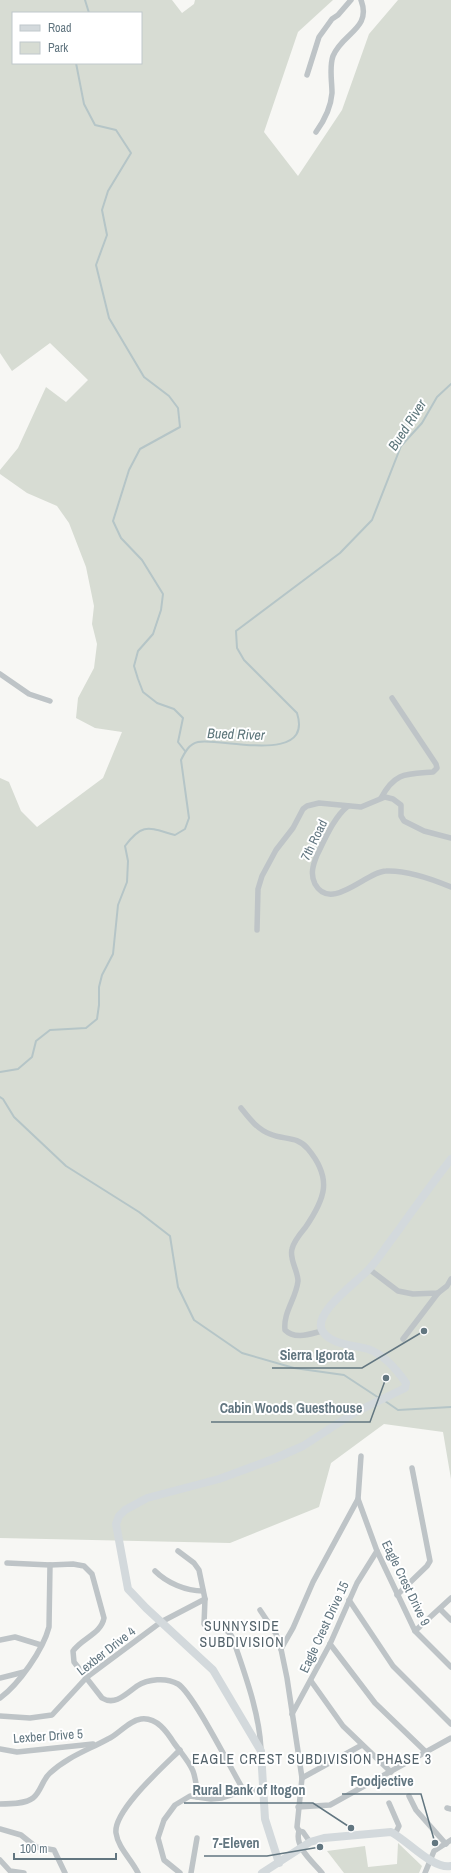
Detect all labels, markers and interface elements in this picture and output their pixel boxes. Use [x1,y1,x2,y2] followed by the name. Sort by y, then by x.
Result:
[12,12,142,64] legend
[48,20,72,36] text: Road
[48,40,68,56] text: Park
[384,395,431,454] water label: Bued River
[207,724,266,744] water label: Bued River
[297,817,331,863] street label: 7th Road
[272,1342,362,1368] callout: Sierra Igorota
[280,1346,355,1364] text: Sierra Igorota
[211,1396,370,1422] callout: Cabin Woods Guesthouse
[220,1399,362,1417] text: Cabin Woods Guesthouse
[378,1537,434,1629] street label: Eagle Crest Drive 9
[295,1579,353,1675] street label: Eagle Crest Drive 15
[199,1617,285,1651] district label: SUNNYSIDE SUBDIVISION
[73,1623,139,1679] street label: Lexber Drive 4
[13,1725,84,1747] street label: Lexber Drive 5
[192,1750,432,1768] district label: EAGLE CREST SUBDIVISION PHASE 3
[342,1768,421,1794] callout: Foodjective
[350,1772,414,1790] text: Foodjective
[184,1777,313,1803] callout: Rural Bank of Itogon
[193,1781,305,1799] text: Rural Bank of Itogon
[204,1830,267,1856] callout: 7-Eleven
[212,1834,260,1852] text: 7-Eleven
[14,1835,116,1861] scale bar
[20,1841,47,1857] text: 100 m

